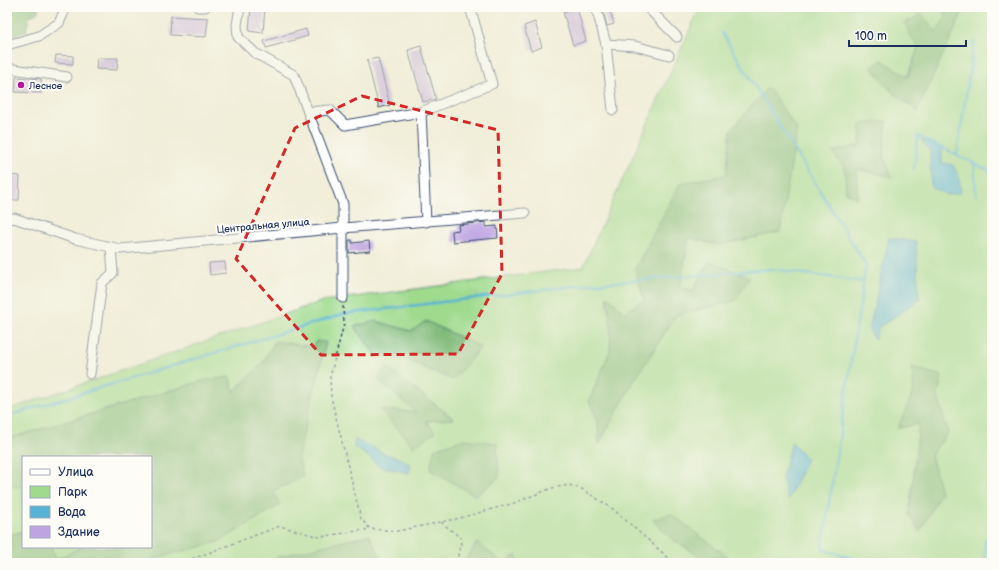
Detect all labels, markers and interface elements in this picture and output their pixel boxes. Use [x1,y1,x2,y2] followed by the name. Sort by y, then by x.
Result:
[849,22,966,48] scale bar
[855,29,887,44] text: 100 m
[16,80,26,90] marker: Лесное
[28,80,63,92] place label: Лесное
[216,216,310,236] street label: Центральная улица
[22,456,152,548] legend
[58,465,94,480] text: Улица
[58,485,88,500] text: Парк
[58,505,86,520] text: Вода
[58,525,100,540] text: Здание

